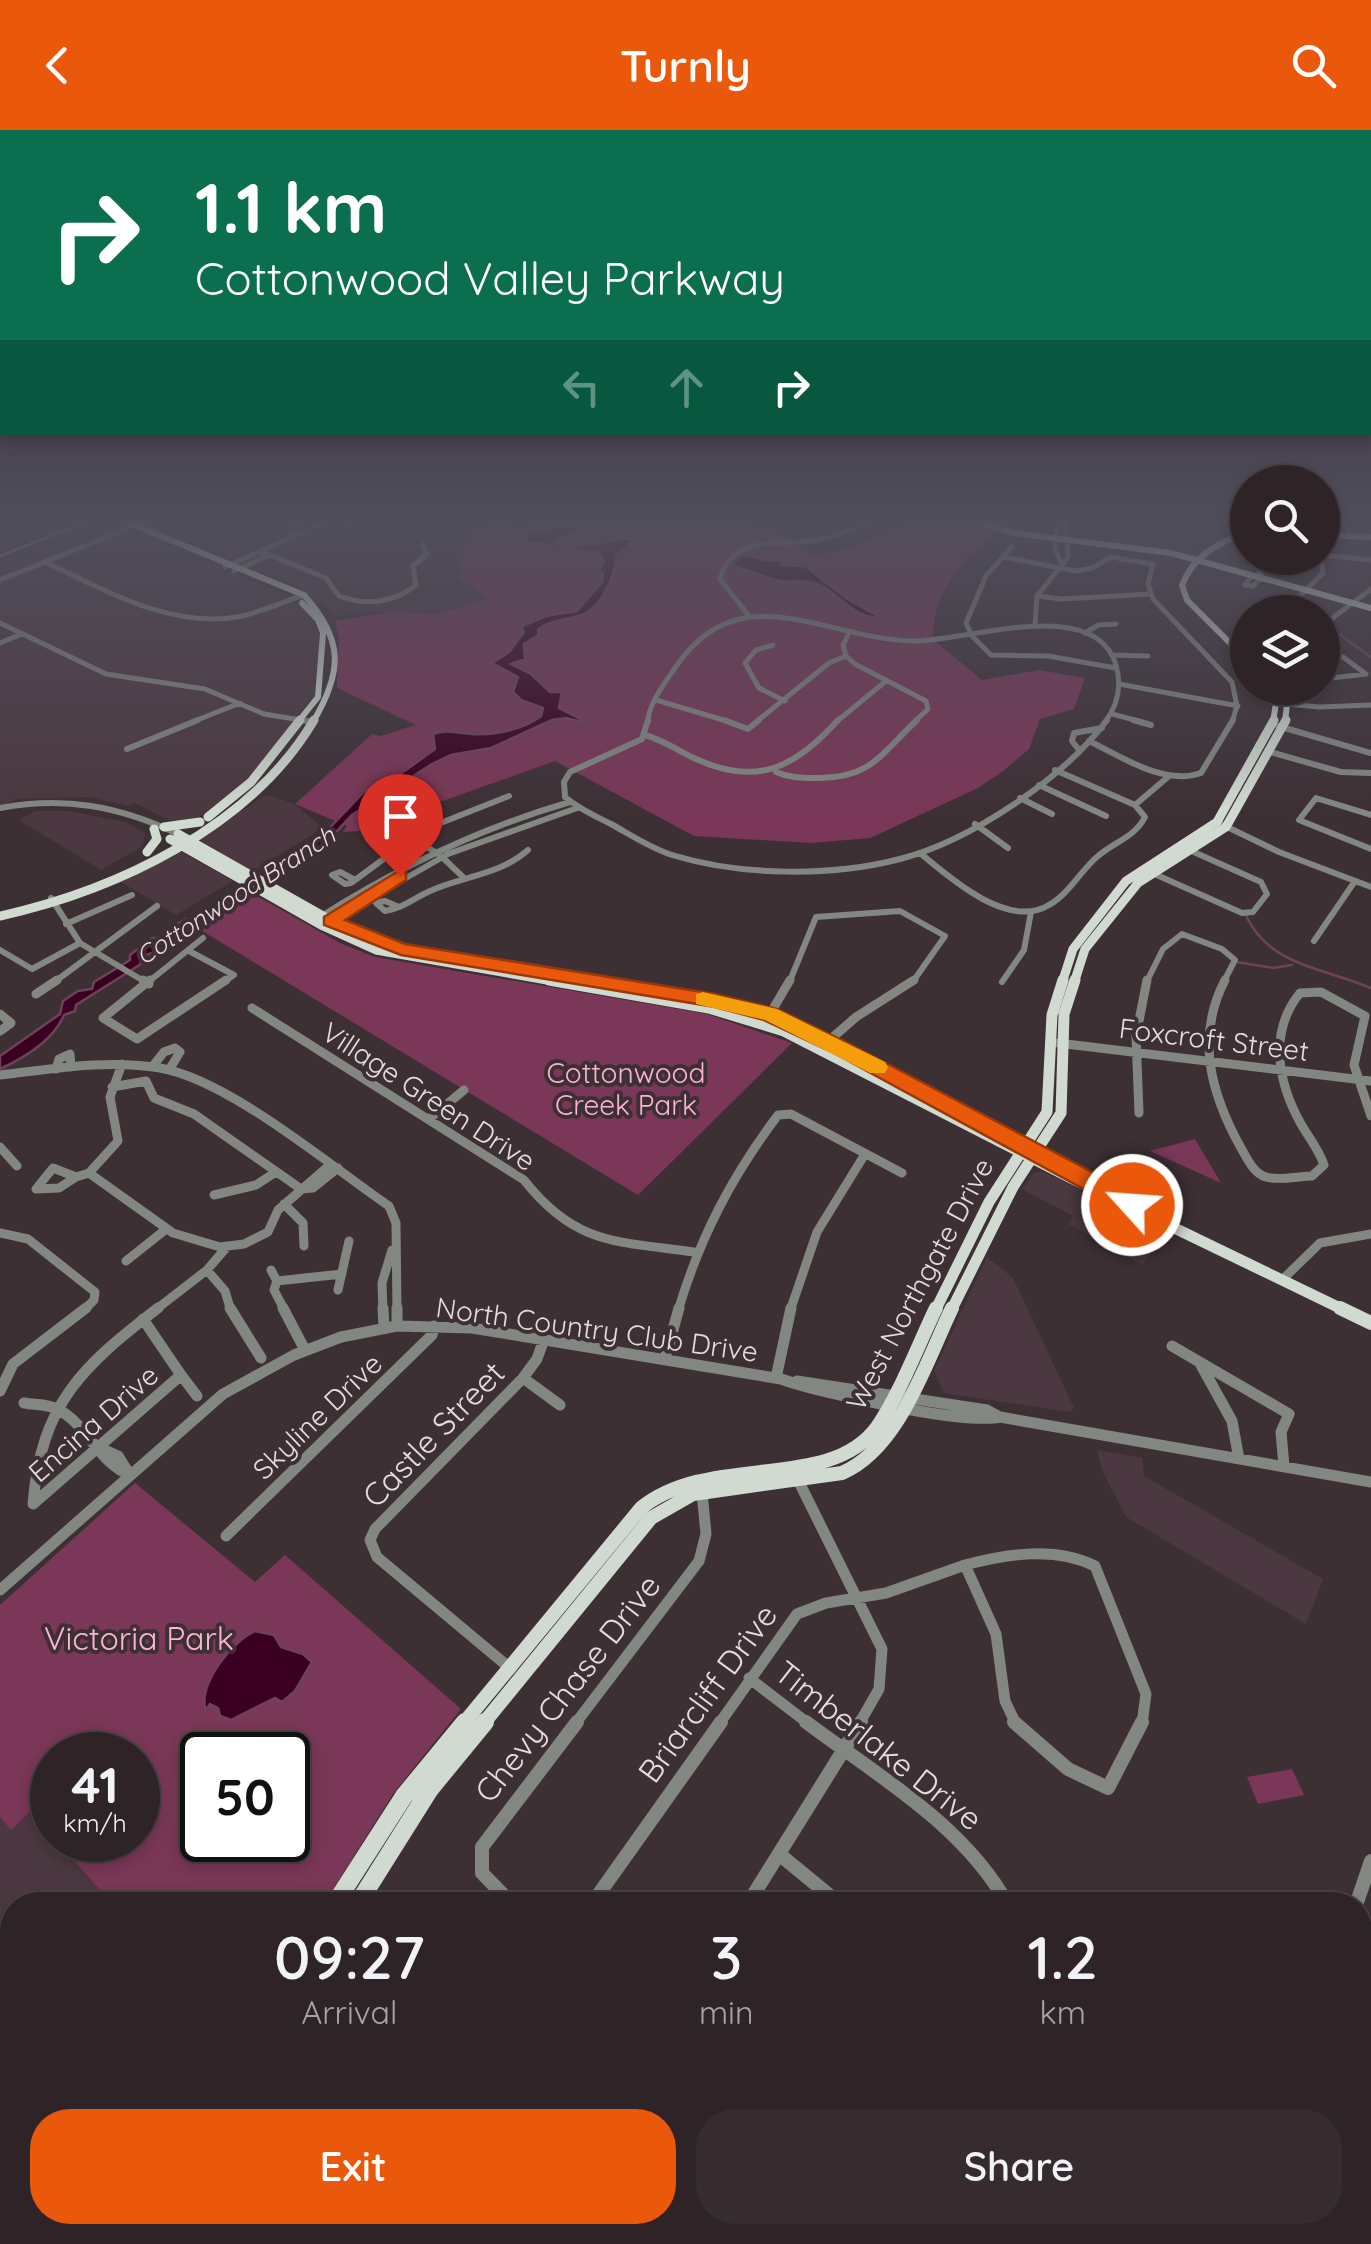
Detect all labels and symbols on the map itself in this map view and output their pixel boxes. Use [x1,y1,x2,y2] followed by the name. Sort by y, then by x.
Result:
[358,774,443,877] pin
[130,819,341,971] water label: Cottonwood Branch
[1117,1010,1311,1068] street label: Foxcroft Street
[316,1014,542,1178] street label: Village Green Drive
[547,1055,706,1122] park label: Cottonwood Creek Park
[838,1152,1000,1416] street label: West Northgate Drive
[1080,1153,1184,1257] position arrow
[434,1289,760,1369] street label: North Country Club Drive
[245,1346,389,1486] street label: Skyline Drive
[353,1353,513,1515] street label: Castle Street
[21,1357,165,1489] street label: Encina Drive
[466,1566,668,1810] street label: Chevy Chase Drive
[629,1596,785,1790] street label: Briarcliff Drive
[44,1618,234,1658] park label: Victoria Park
[767,1652,991,1838] street label: Timberlake Drive
[180,1732,310,1862] speed limit sign: 50

